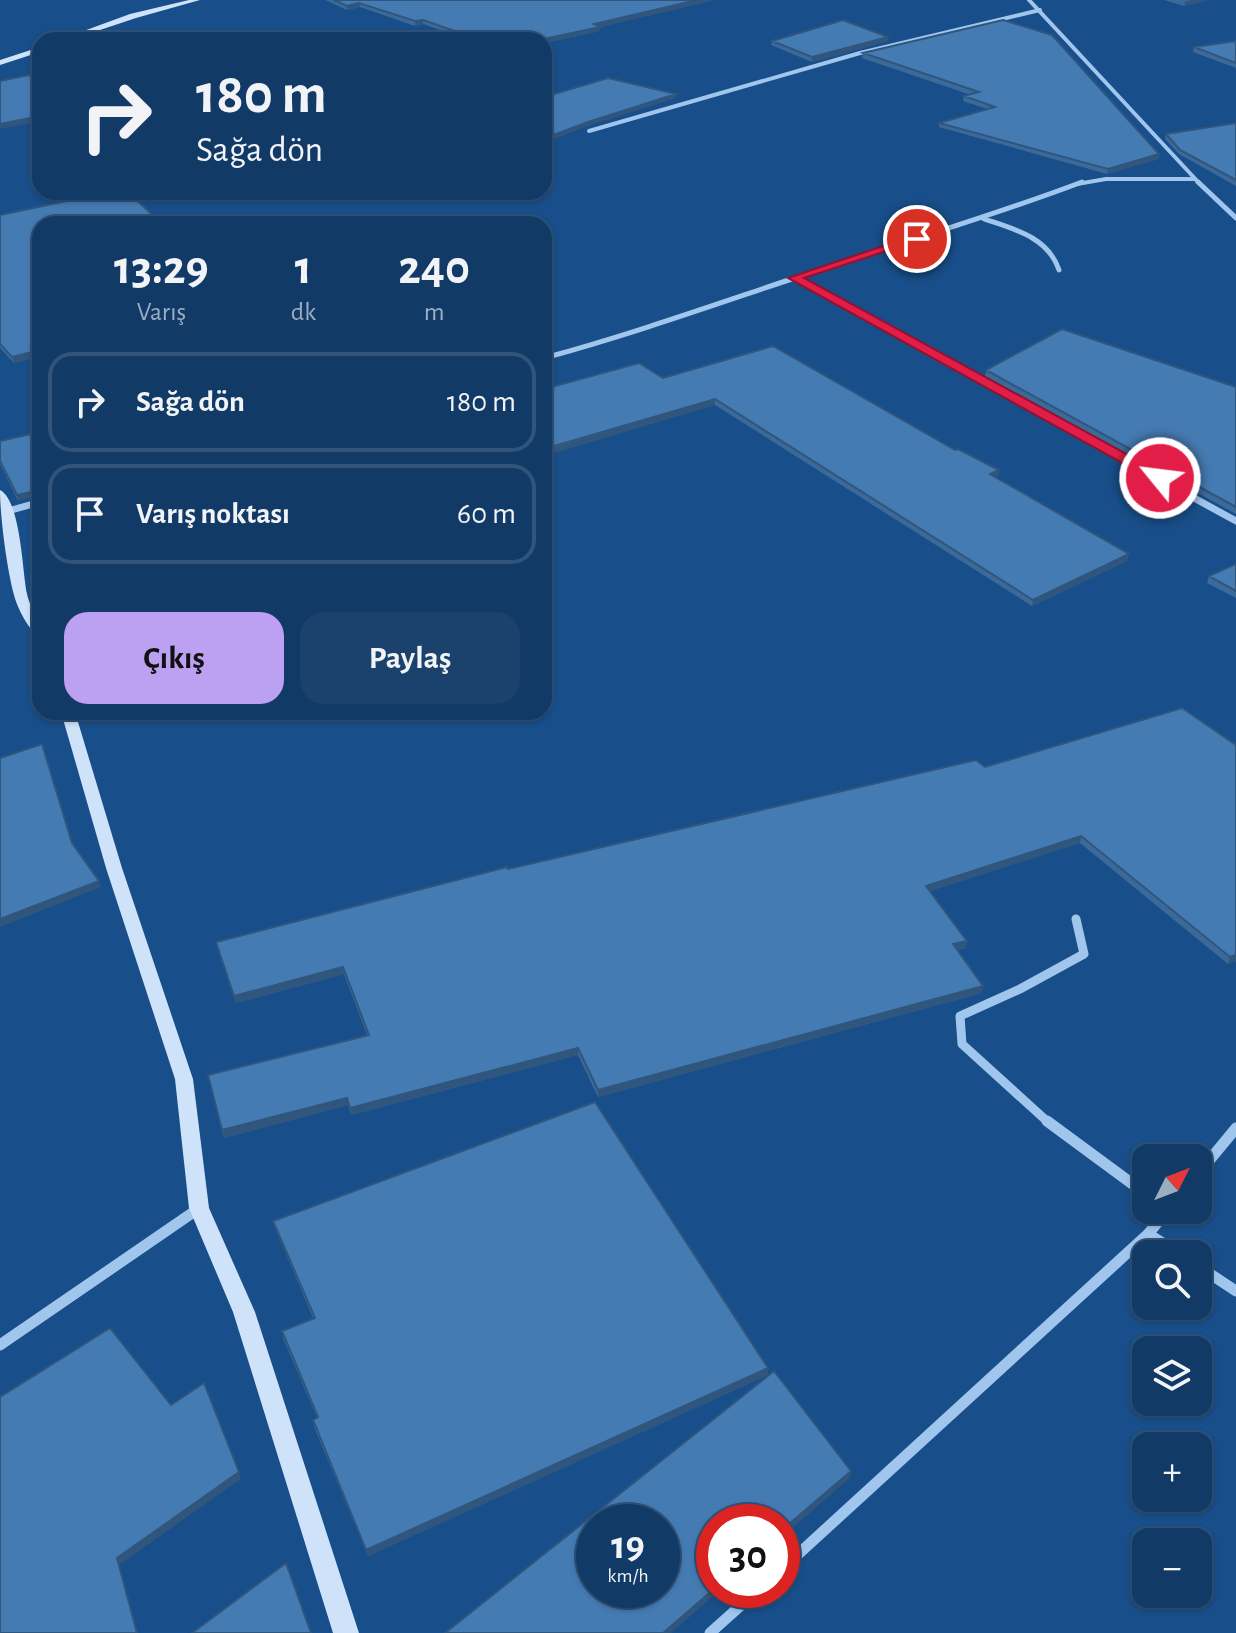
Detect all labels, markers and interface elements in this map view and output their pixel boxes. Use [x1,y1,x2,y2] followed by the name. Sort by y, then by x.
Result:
[64,64,168,168] icon: right
[196,67,327,123] text: 180 m
[196,132,323,168] text: Sağa dön
[883,205,951,273] pin
[895,217,939,261] icon: arrive
[114,245,209,293] text: 13:29
[295,245,312,293] text: 1
[398,245,470,293] text: 240
[137,299,186,325] text: Varış
[291,299,316,325] text: dk
[424,299,444,325] text: m
[68,380,112,424] icon: right
[136,387,245,417] text: Sağa dön
[447,387,516,417] text: 180 m
[1118,436,1202,520] position arrow
[68,492,112,536] icon: arrive
[136,499,290,529] text: Varış noktası
[457,499,516,529] text: 60 m
[64,612,284,704] button: Çıkış
[300,612,520,704] button: Paylaş
[1132,1144,1212,1224] north arrow
[1132,1144,1212,1608] map controls
[1132,1240,1212,1320] button: search
[1132,1336,1212,1416] button: layers
[1132,1432,1212,1512] button: +
[696,1504,800,1608] speed limit sign: 30
[611,1526,645,1566] text: 19
[1132,1528,1212,1608] button: −
[607,1566,649,1586] text: km/h

